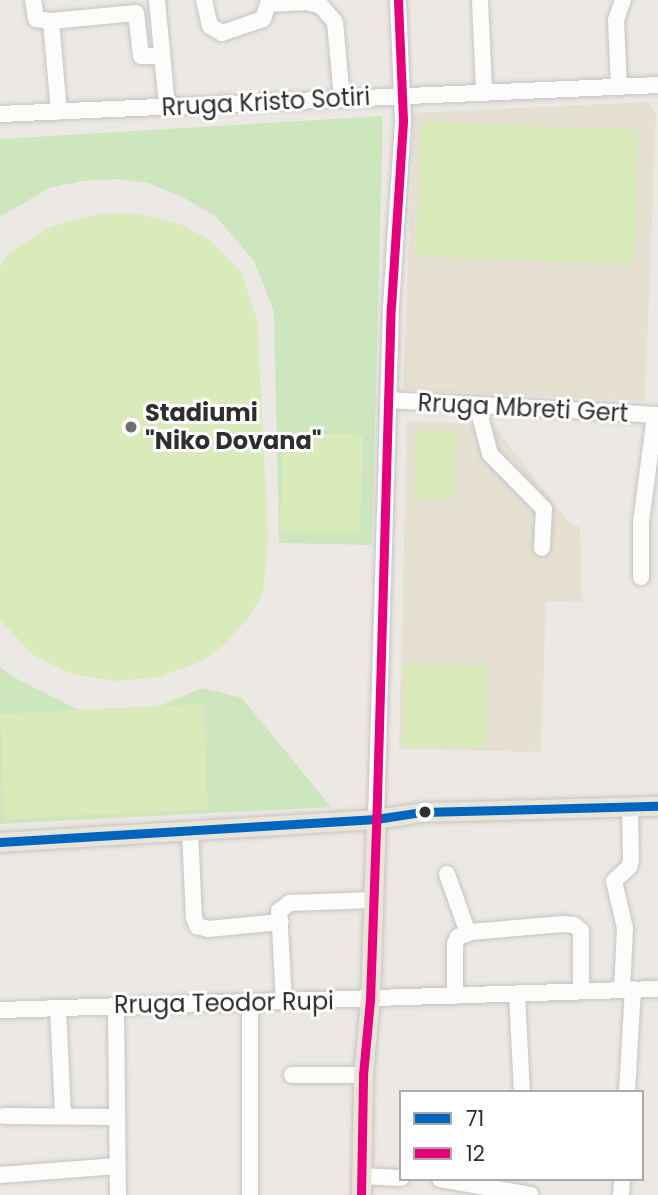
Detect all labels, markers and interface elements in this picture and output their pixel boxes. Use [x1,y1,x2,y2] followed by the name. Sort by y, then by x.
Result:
[161,82,371,122] street label: Rruga Kristo Sotiri
[417,388,629,428] street label: Rruga Mbreti Gert
[145,399,322,455] place label: Stadiumi "Niko Dovana"
[123,419,139,435] marker: Stadiumi "Niko Dovana"
[418,805,432,819] unlabelled marker
[114,987,334,1019] street label: Rruga Teodor Rupi
[399,1090,644,1181] legend
[466,1104,484,1133] text: 71
[466,1139,485,1168] text: 12

